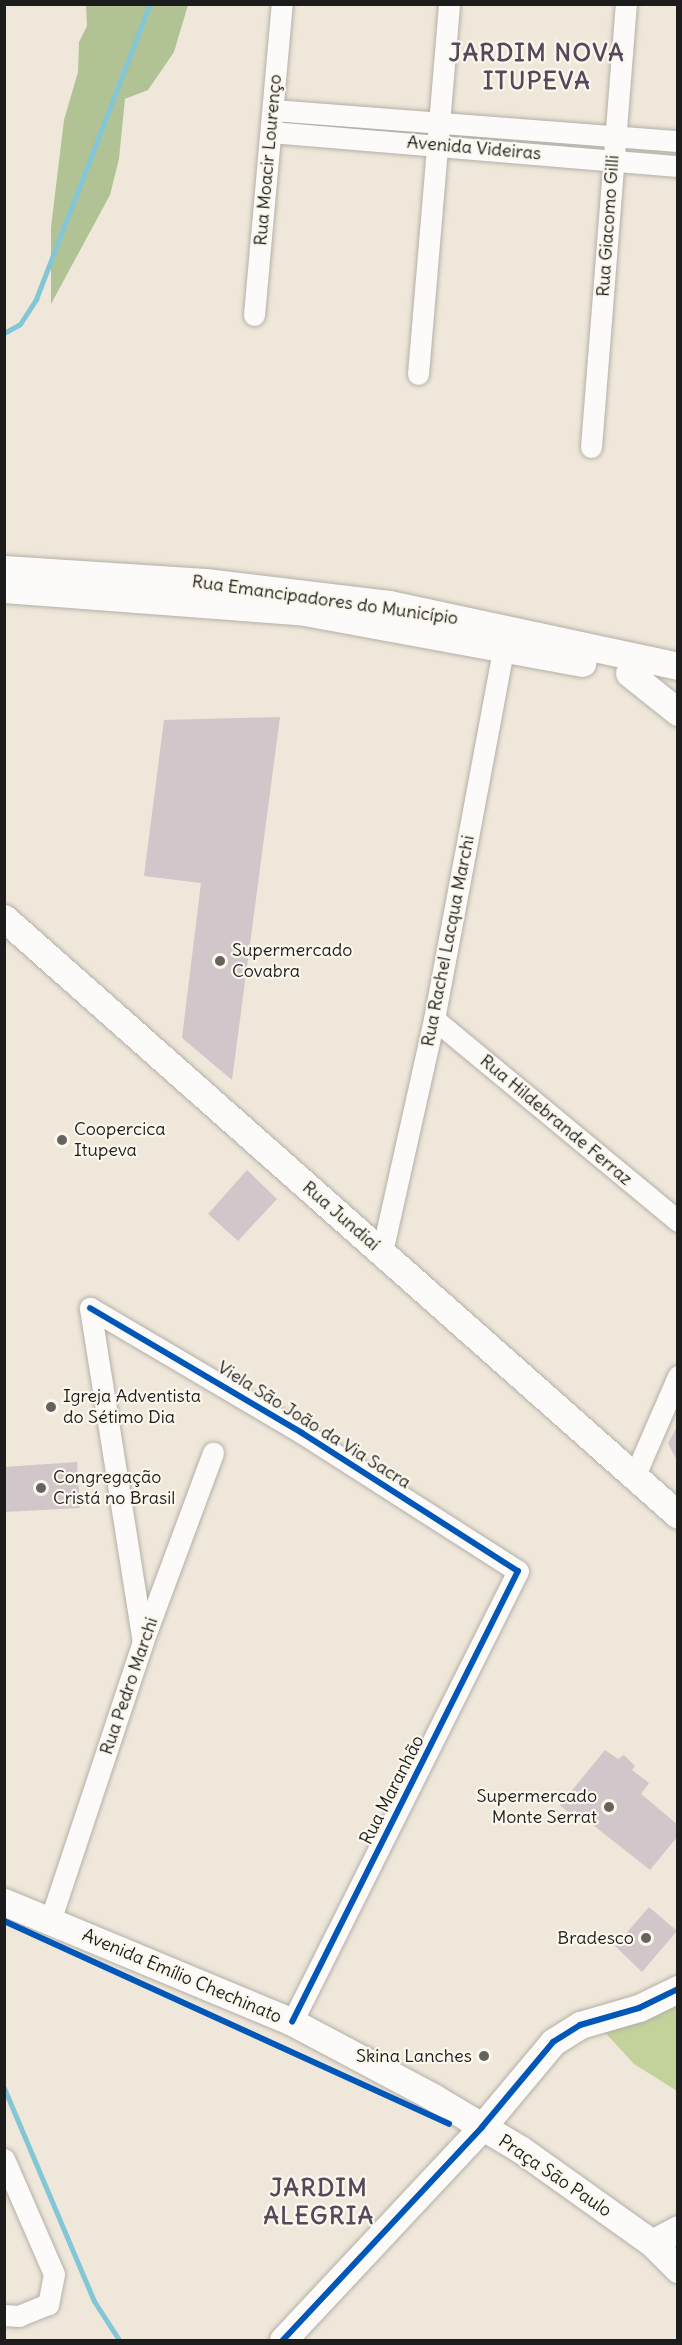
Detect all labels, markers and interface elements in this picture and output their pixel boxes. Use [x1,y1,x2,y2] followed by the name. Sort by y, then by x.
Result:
[449,39,625,95] district label: JARDIM NOVA ITUPEVA
[250,73,286,247] street label: Rua Moacir Lourenço
[406,131,542,165] street label: Avenida Videiras
[592,154,624,298] street label: Rua Giacomo Gilli
[190,571,460,629] street label: Rua Emancipadores do Município
[417,834,479,1048] street label: Rua Rachel Lacqua Marchi
[232,940,352,982] place label: Supermercado Covabra
[213,954,227,968] marker: Supermercado Covabra
[475,1050,637,1190] street label: Rua Hildebrande Ferraz
[74,1119,166,1162] place label: Coopercica Itupeva
[55,1133,69,1147] marker: Coopercica Itupeva
[298,1177,384,1255] street label: Rua Jundiaí
[213,1357,415,1493] street label: Viela São João da Via Sacra
[63,1386,201,1428] place label: Igreja Adventista do Sétimo Dia
[44,1400,58,1414] marker: Igreja Adventista do Sétimo Dia
[53,1467,175,1510] place label: Congregação Cristá no Brasil
[34,1481,48,1495] marker: Congregação Cristá no Brasil
[95,1614,163,1758] street label: Rua Pedro Marchi
[355,1732,429,1848] street label: Rua Maranhão
[477,1786,597,1828] place label: Supermercado Monte Serrat
[602,1800,616,1814] marker: Supermercado Monte Serrat
[79,1924,285,2028] street label: Avenida Emílio Chechinato
[557,1927,634,1949] place label: Bradesco
[639,1931,653,1945] marker: Bradesco
[356,2045,472,2067] place label: Skina Lanches
[477,2049,491,2063] marker: Skina Lanches
[494,2130,616,2222] street label: Praça São Paulo
[263,2174,375,2230] district label: JARDIM ALEGRIA

